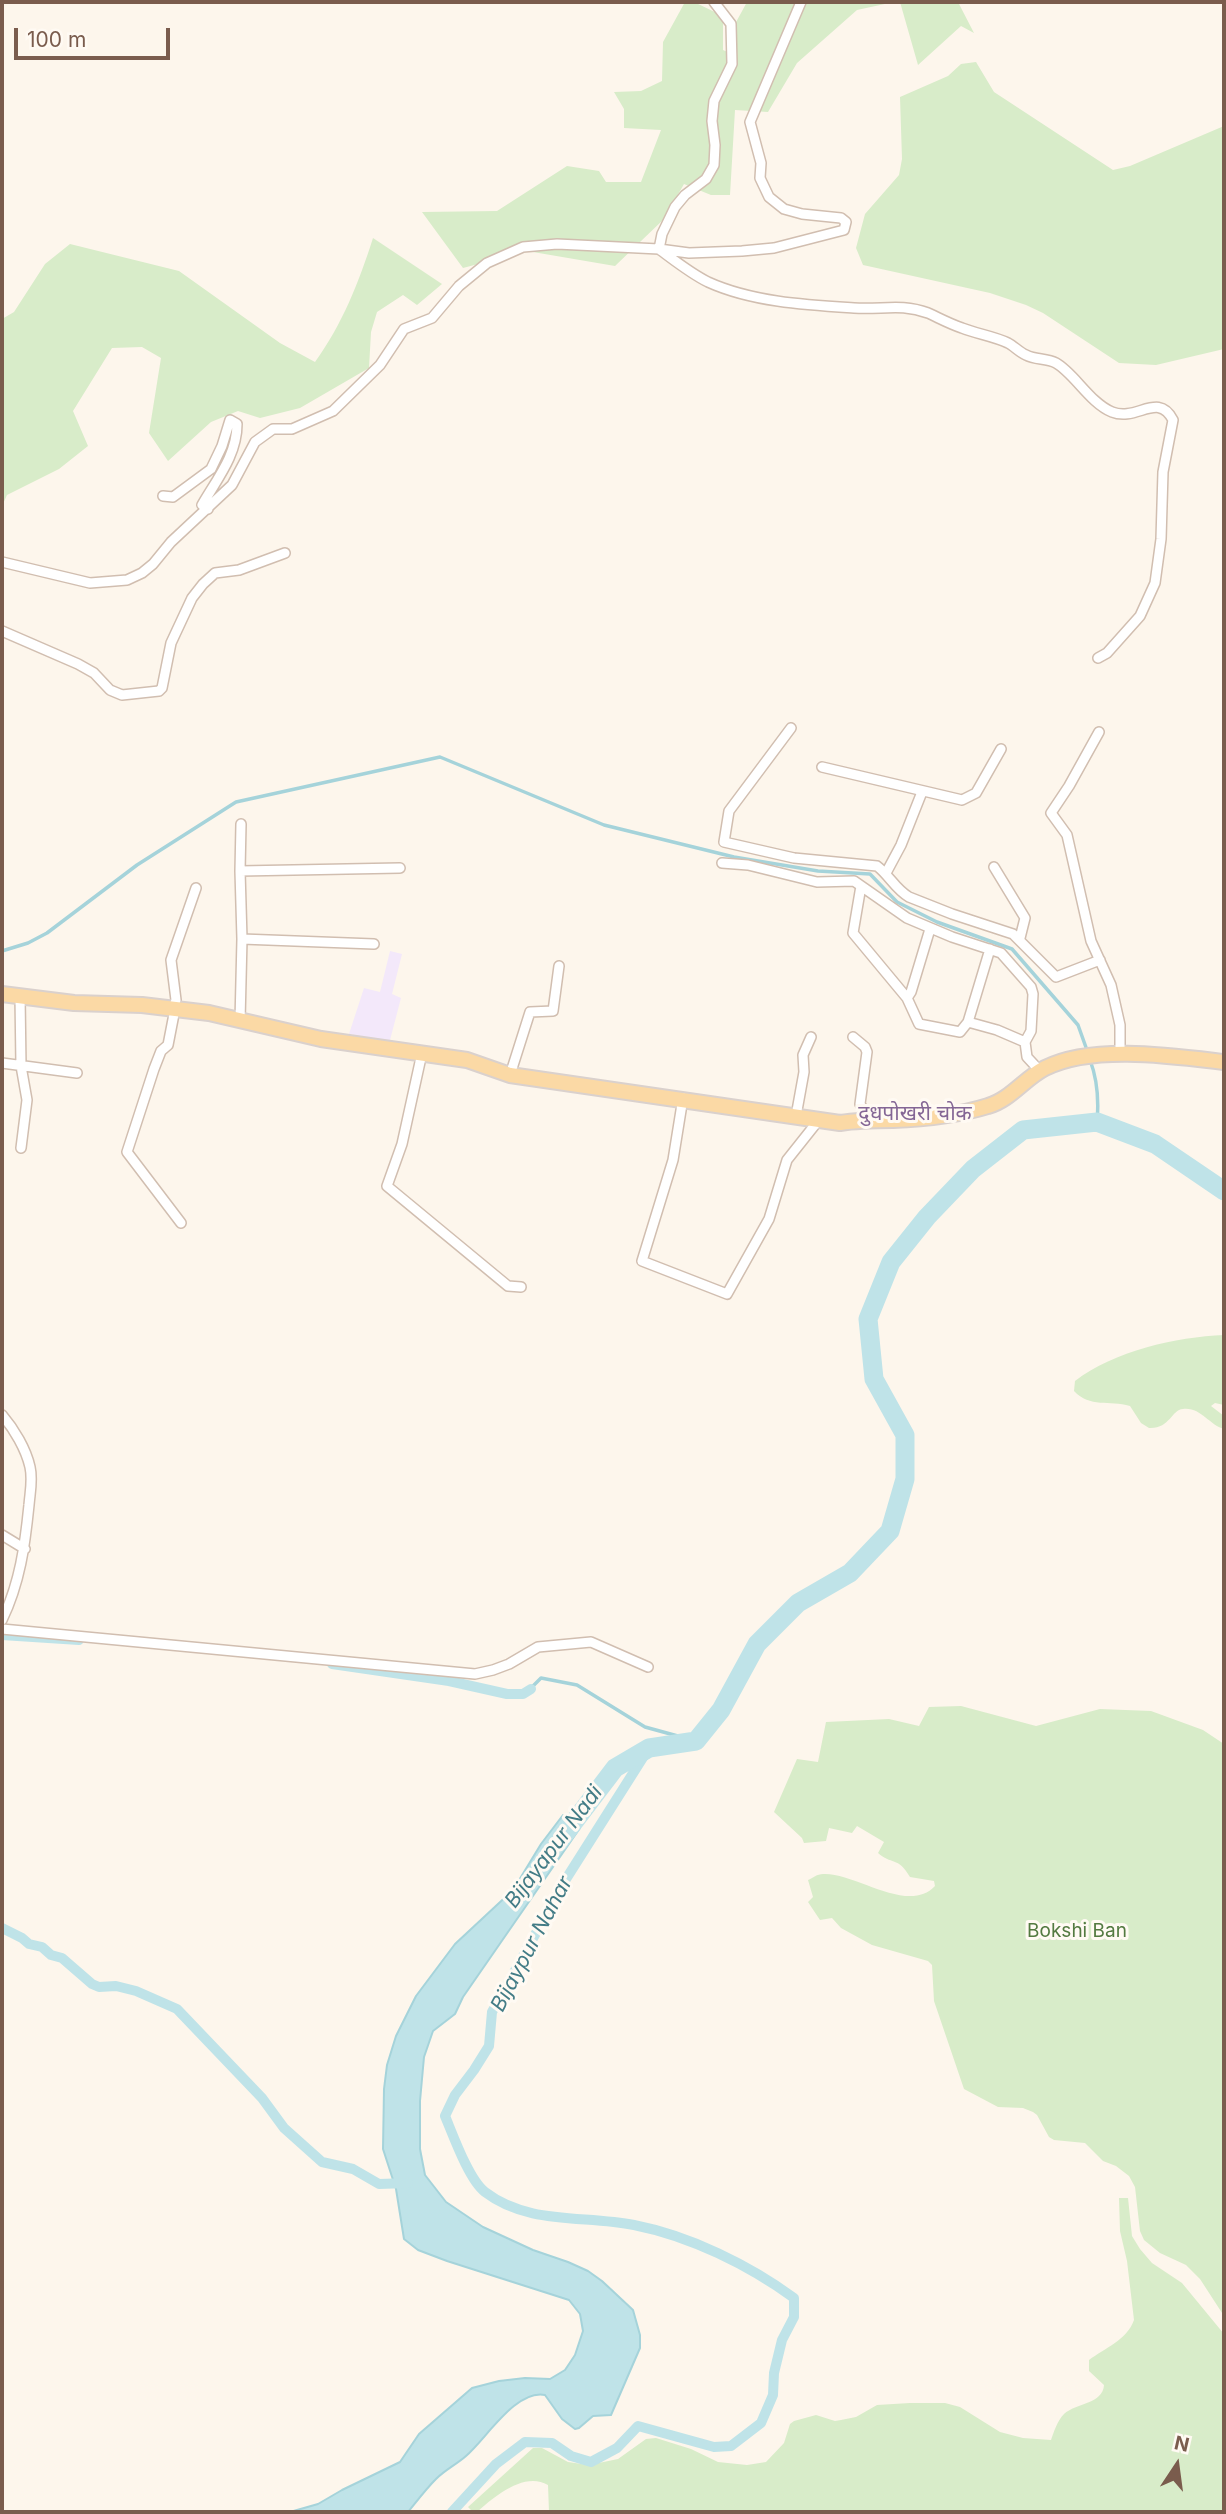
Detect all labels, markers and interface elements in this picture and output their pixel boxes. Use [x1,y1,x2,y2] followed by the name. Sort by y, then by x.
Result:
[18,14,173,58] scale bar
[27,27,86,52] text: 100 m
[858,1101,972,1127] district label: दुधपोखरी चोक
[500,1781,608,1913] water label: Bijayapur Nadi
[486,1872,578,2016] water label: Bijaypur Nahar
[1027,1920,1127,1942] park label: Bokshi Ban
[1142,2430,1212,2500] north arrow
[1172,2431,1191,2457] text: N

